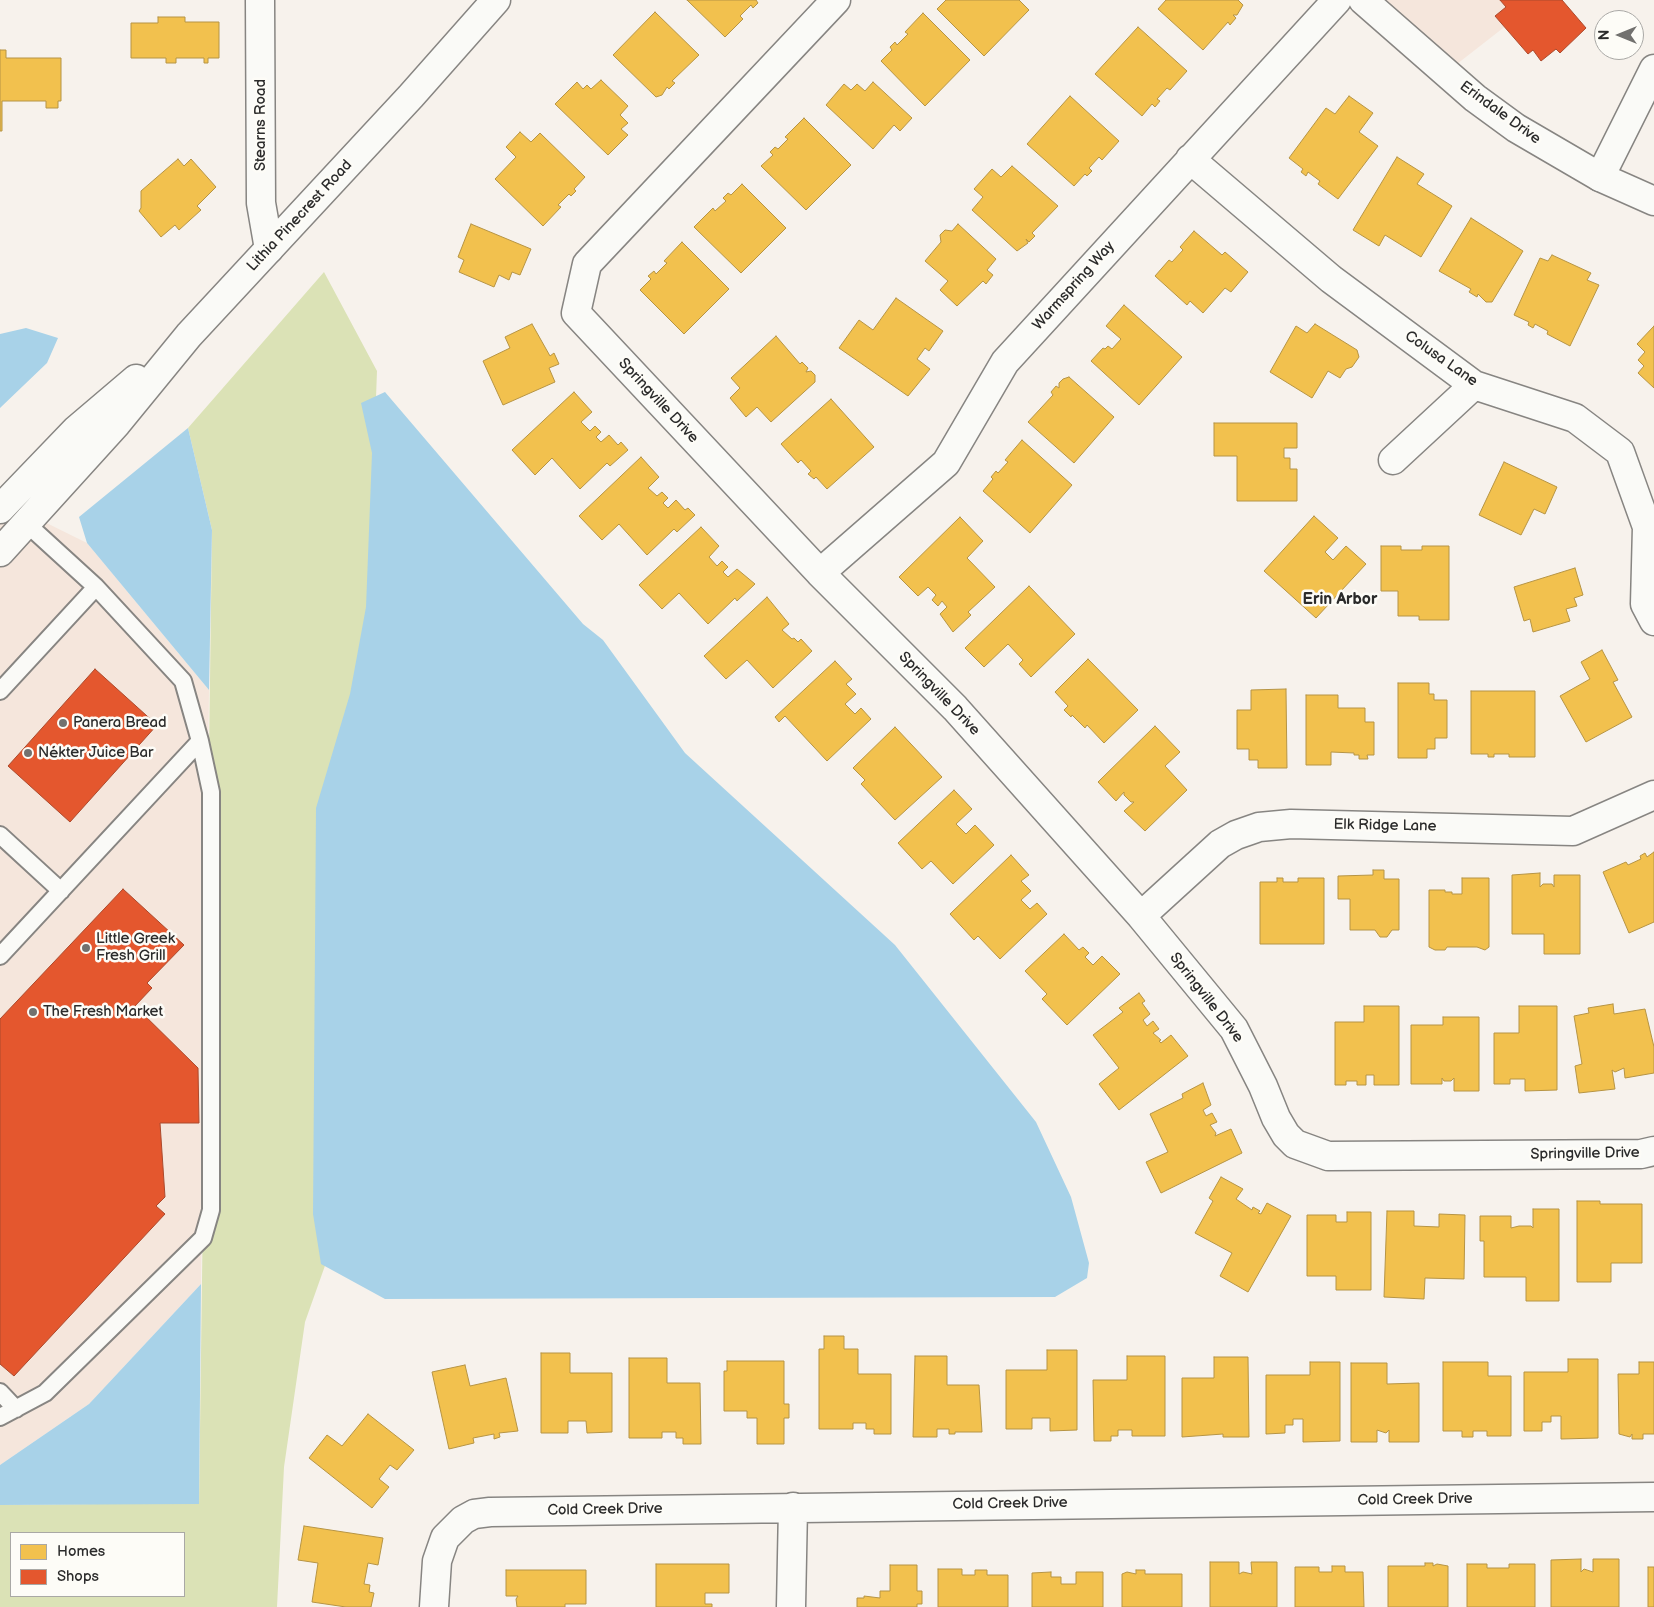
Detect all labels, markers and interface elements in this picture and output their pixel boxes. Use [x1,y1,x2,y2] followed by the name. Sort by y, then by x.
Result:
[1594,10,1644,60] north arrow
[1596,30,1613,40] text: N
[1456,78,1544,148] street label: Erindale Drive
[252,79,270,171] street label: Stearns Road
[244,157,356,275] street label: Lithia Pinecrest Road
[1029,238,1119,334] street label: Warmspring Way
[1401,327,1481,391] street label: Colusa Lane
[614,355,702,447] street label: Springville Drive
[1303,590,1377,610] district label: Erin Arbor
[895,648,983,740] street label: Springville Drive
[73,714,167,732] place label: Panera Bread
[57,717,69,729] marker: Panera Bread
[38,744,153,762] place label: Nékter Juice Bar
[22,747,34,759] marker: Nékter Juice Bar
[1333,816,1437,836] street label: Elk Ridge Lane
[96,930,175,965] place label: Little Greek Fresh Grill
[80,942,92,954] marker: Little Greek Fresh Grill
[1165,949,1247,1047] street label: Springville Drive
[43,1003,163,1021] place label: The Fresh Market
[27,1006,39,1018] marker: The Fresh Market
[1530,1144,1640,1164] street label: Springville Drive
[1357,1490,1473,1510] street label: Cold Creek Drive
[952,1494,1068,1514] street label: Cold Creek Drive
[547,1500,663,1520] street label: Cold Creek Drive
[10,1532,185,1597] legend
[57,1542,105,1561] text: Homes
[57,1567,99,1586] text: Shops

